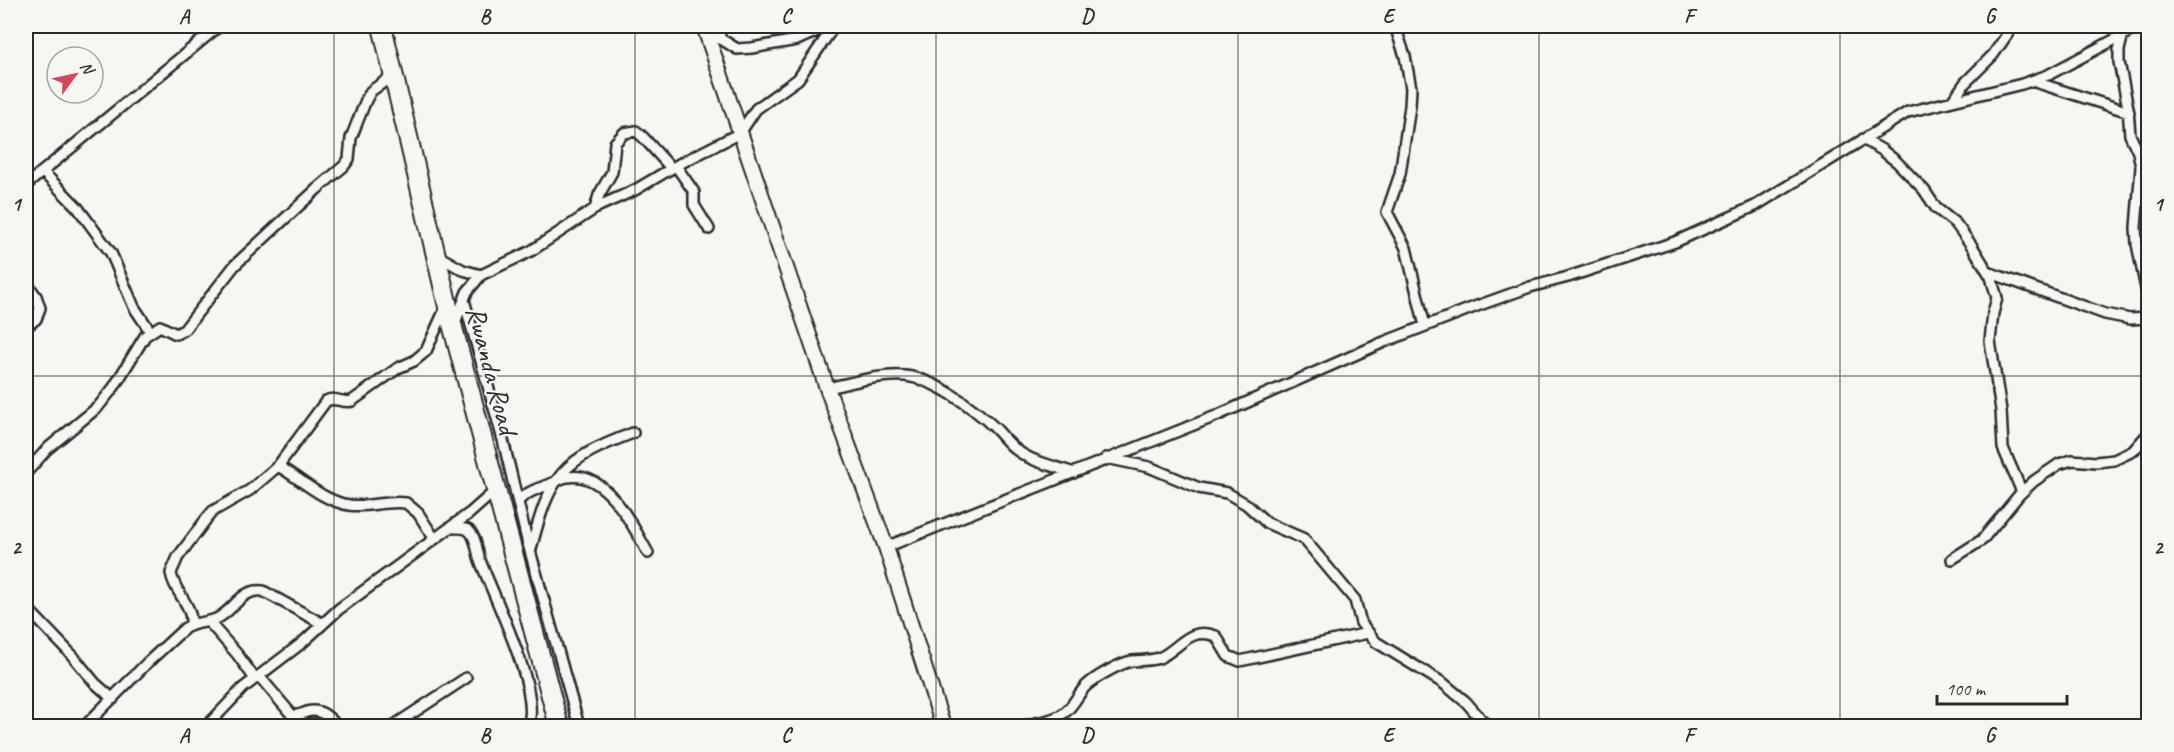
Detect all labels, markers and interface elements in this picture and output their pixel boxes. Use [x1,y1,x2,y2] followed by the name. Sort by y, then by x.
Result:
[179,4,191,29] text: A
[480,4,492,29] text: B
[781,4,793,29] text: C
[1081,4,1095,29] text: D
[1383,4,1397,29] text: E
[1684,4,1698,29] text: F
[1985,4,1998,29] text: G
[45,45,105,105] north arrow
[76,58,100,80] text: N
[12,192,23,217] text: 1
[2154,192,2165,217] text: 1
[458,302,527,442] street label: Rwanda Road
[12,535,23,560] text: 2
[2154,535,2165,560] text: 2
[1937,668,2068,706] scale bar
[1946,678,1987,700] text: 100 m
[179,723,191,748] text: A
[480,723,492,748] text: B
[781,723,793,748] text: C
[1081,723,1095,748] text: D
[1383,723,1397,748] text: E
[1684,723,1698,748] text: F
[1985,723,1998,748] text: G

